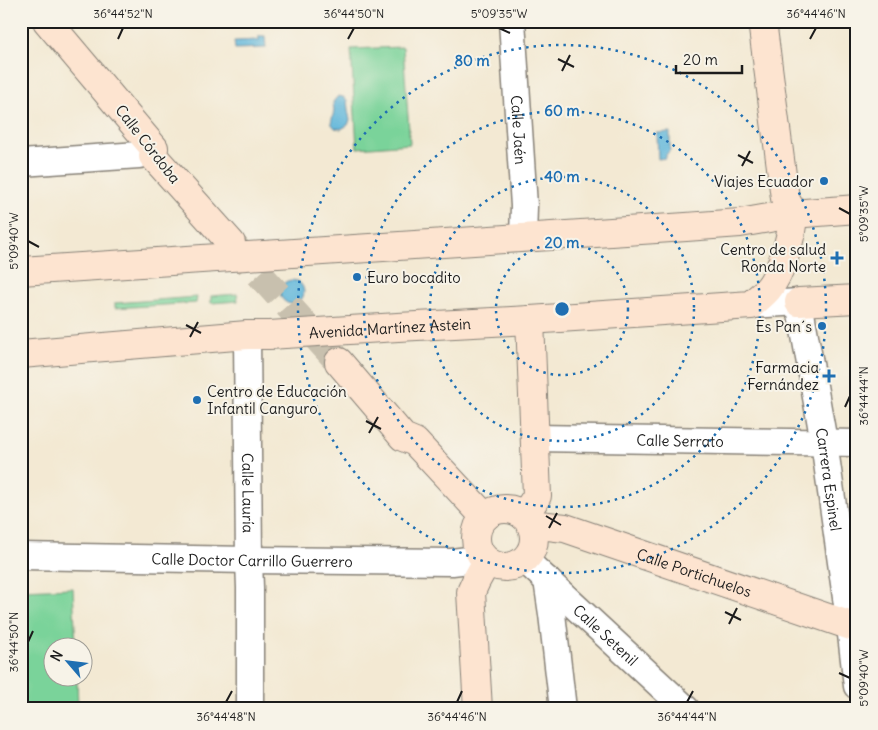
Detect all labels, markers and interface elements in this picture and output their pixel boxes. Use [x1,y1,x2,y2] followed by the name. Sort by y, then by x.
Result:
[93,6,153,21] text: 36°44'52"N
[324,6,384,21] text: 36°44'50"N
[471,6,527,21] text: 5°09'35"W
[786,6,846,21] text: 36°44'46"N
[676,42,742,74] scale bar
[683,50,718,69] text: 20 m
[454,51,490,70] text: 80 m
[507,94,531,165] street label: Calle Jaén
[111,101,185,188] street label: Calle Córdoba
[544,101,580,120] text: 60 m
[544,167,580,186] text: 40 m
[714,172,814,191] place label: Viajes Ecuador
[818,175,830,187] marker: Viajes Ecuador
[856,186,871,242] text: 5°09'35"W
[6,212,21,270] text: 5°09'40"W
[545,233,579,252] text: 20 m
[720,240,826,276] place label: Centro de salud Ronda Norte
[830,251,844,265] marker: Centro de salud Ronda Norte
[367,268,461,287] place label: Euro bocadito
[351,271,363,283] marker: Euro bocadito
[553,300,571,318] centre of rings
[308,314,472,342] street label: Avenida Martínez Astein
[756,317,812,336] place label: Es Pan´s
[816,320,828,332] marker: Es Pan´s
[747,358,819,394] place label: Farmacia Fernández
[856,366,871,426] text: 36°44'44"N
[823,370,835,382] marker: Farmacia Fernández
[207,382,347,418] place label: Centro de Educación Infantil Canguro
[191,394,203,406] marker: Centro de Educación Infantil Canguro
[812,426,846,532] street label: Carrera Espinel
[636,430,724,450] street label: Calle Serrato
[239,453,258,534] street label: Calle Lauría
[634,544,754,601] street label: Calle Portichuelos
[151,549,353,571] street label: Calle Doctor Carrillo Guerrero
[569,600,642,669] street label: Calle Setenil
[6,612,21,672] text: 36°44'50"N
[42,638,92,688] north arrow
[46,647,67,664] text: N
[856,649,871,707] text: 5°09'40"W
[196,709,256,724] text: 36°44'48"N
[427,709,487,724] text: 36°44'46"N
[657,709,717,724] text: 36°44'44"N

